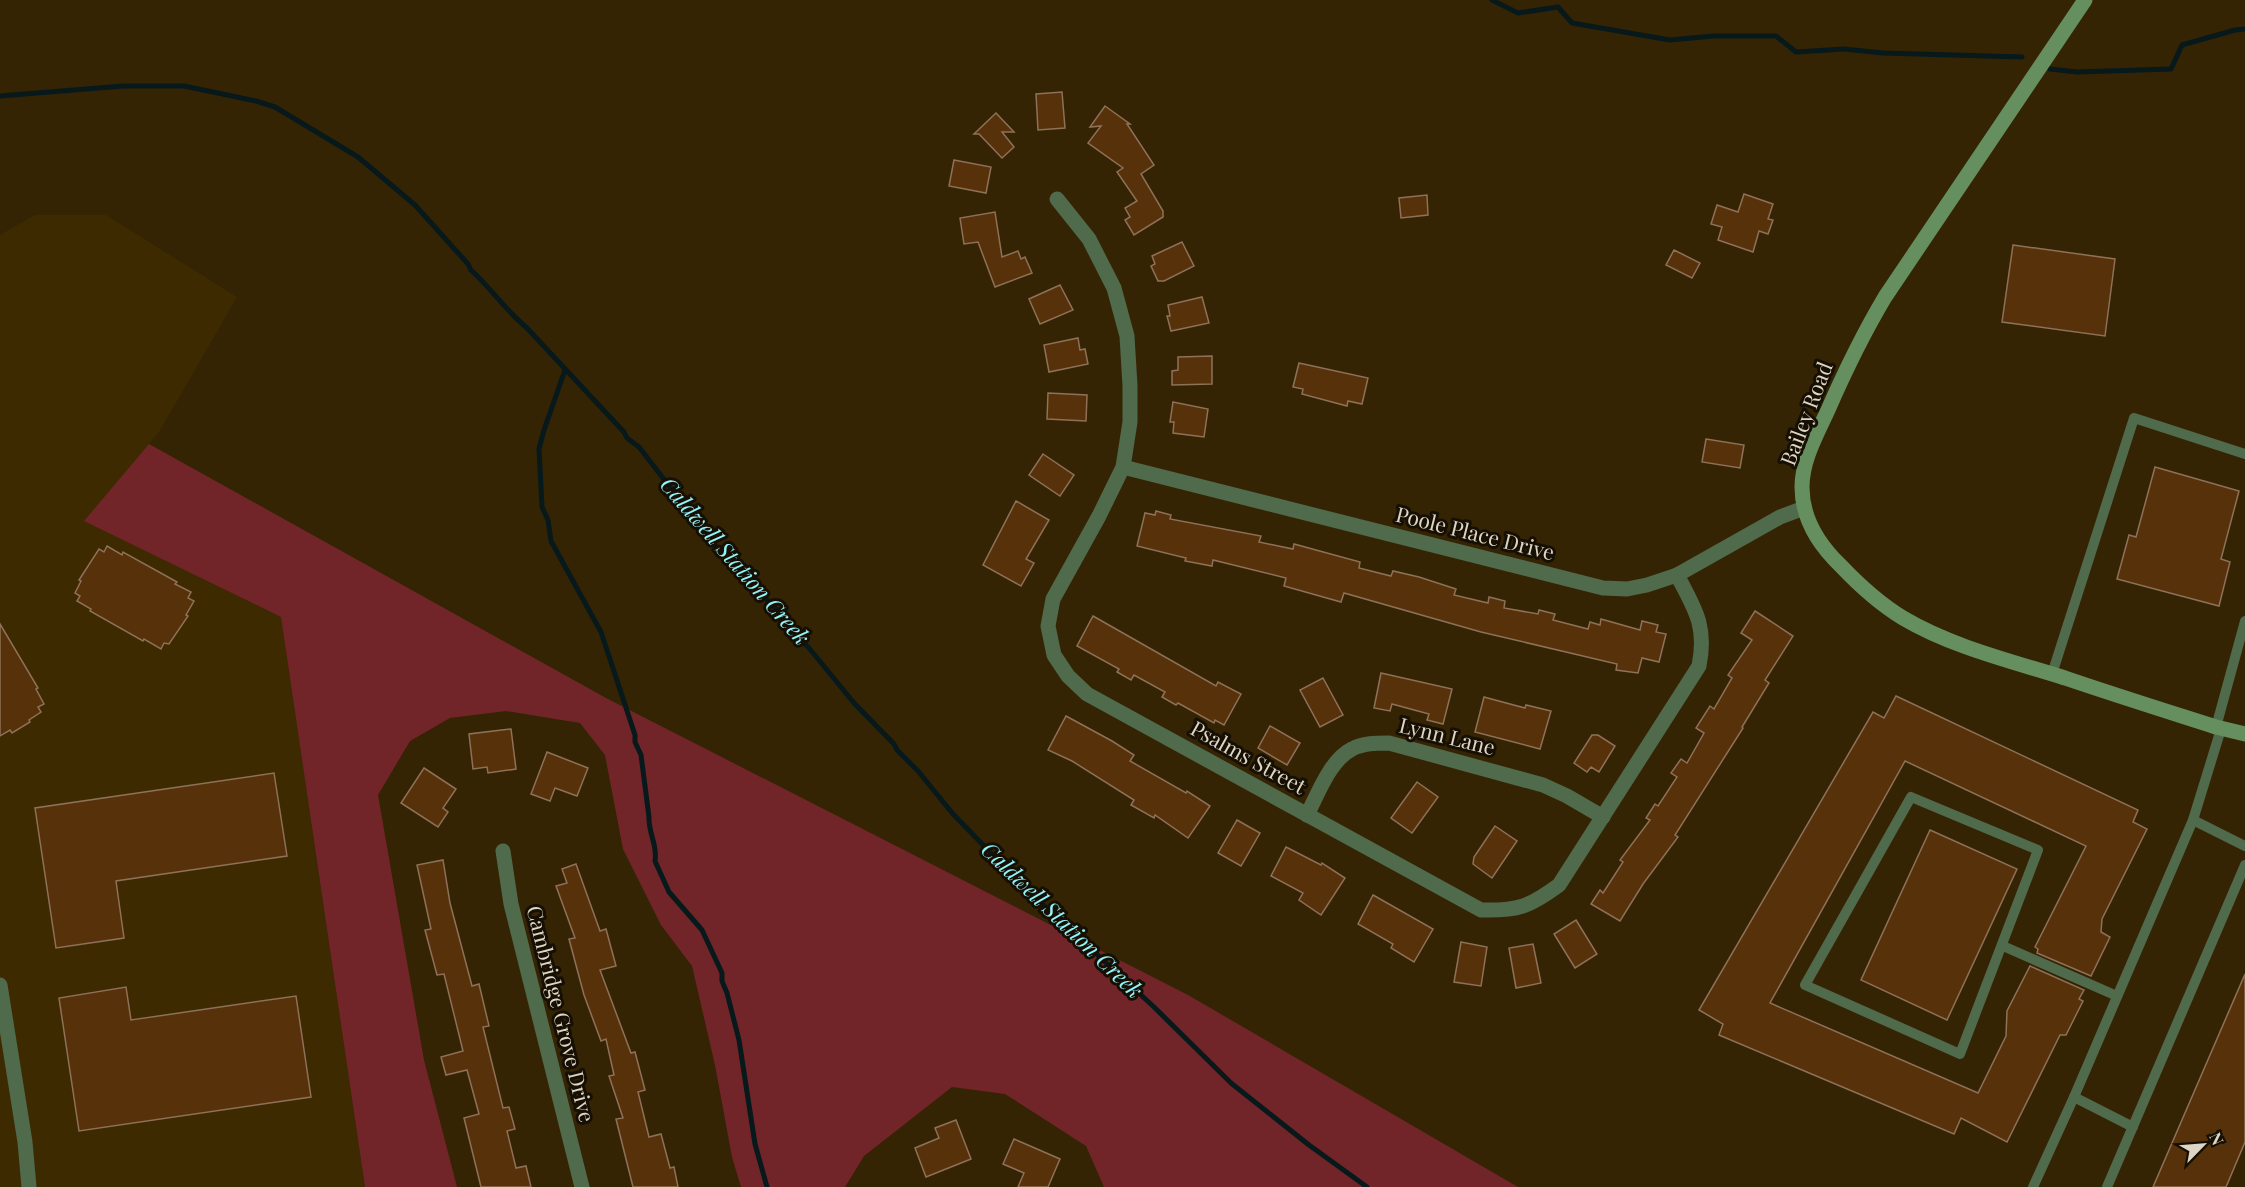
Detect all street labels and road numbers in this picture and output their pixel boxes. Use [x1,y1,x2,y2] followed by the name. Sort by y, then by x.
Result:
[1773,357,1838,469] street label: Bailey Road
[1393,499,1558,565] street label: Poole Place Drive
[1397,710,1498,760] street label: Lynn Lane
[1186,713,1312,800] street label: Psalms Street
[521,902,602,1125] street label: Cambridge Grove Drive

